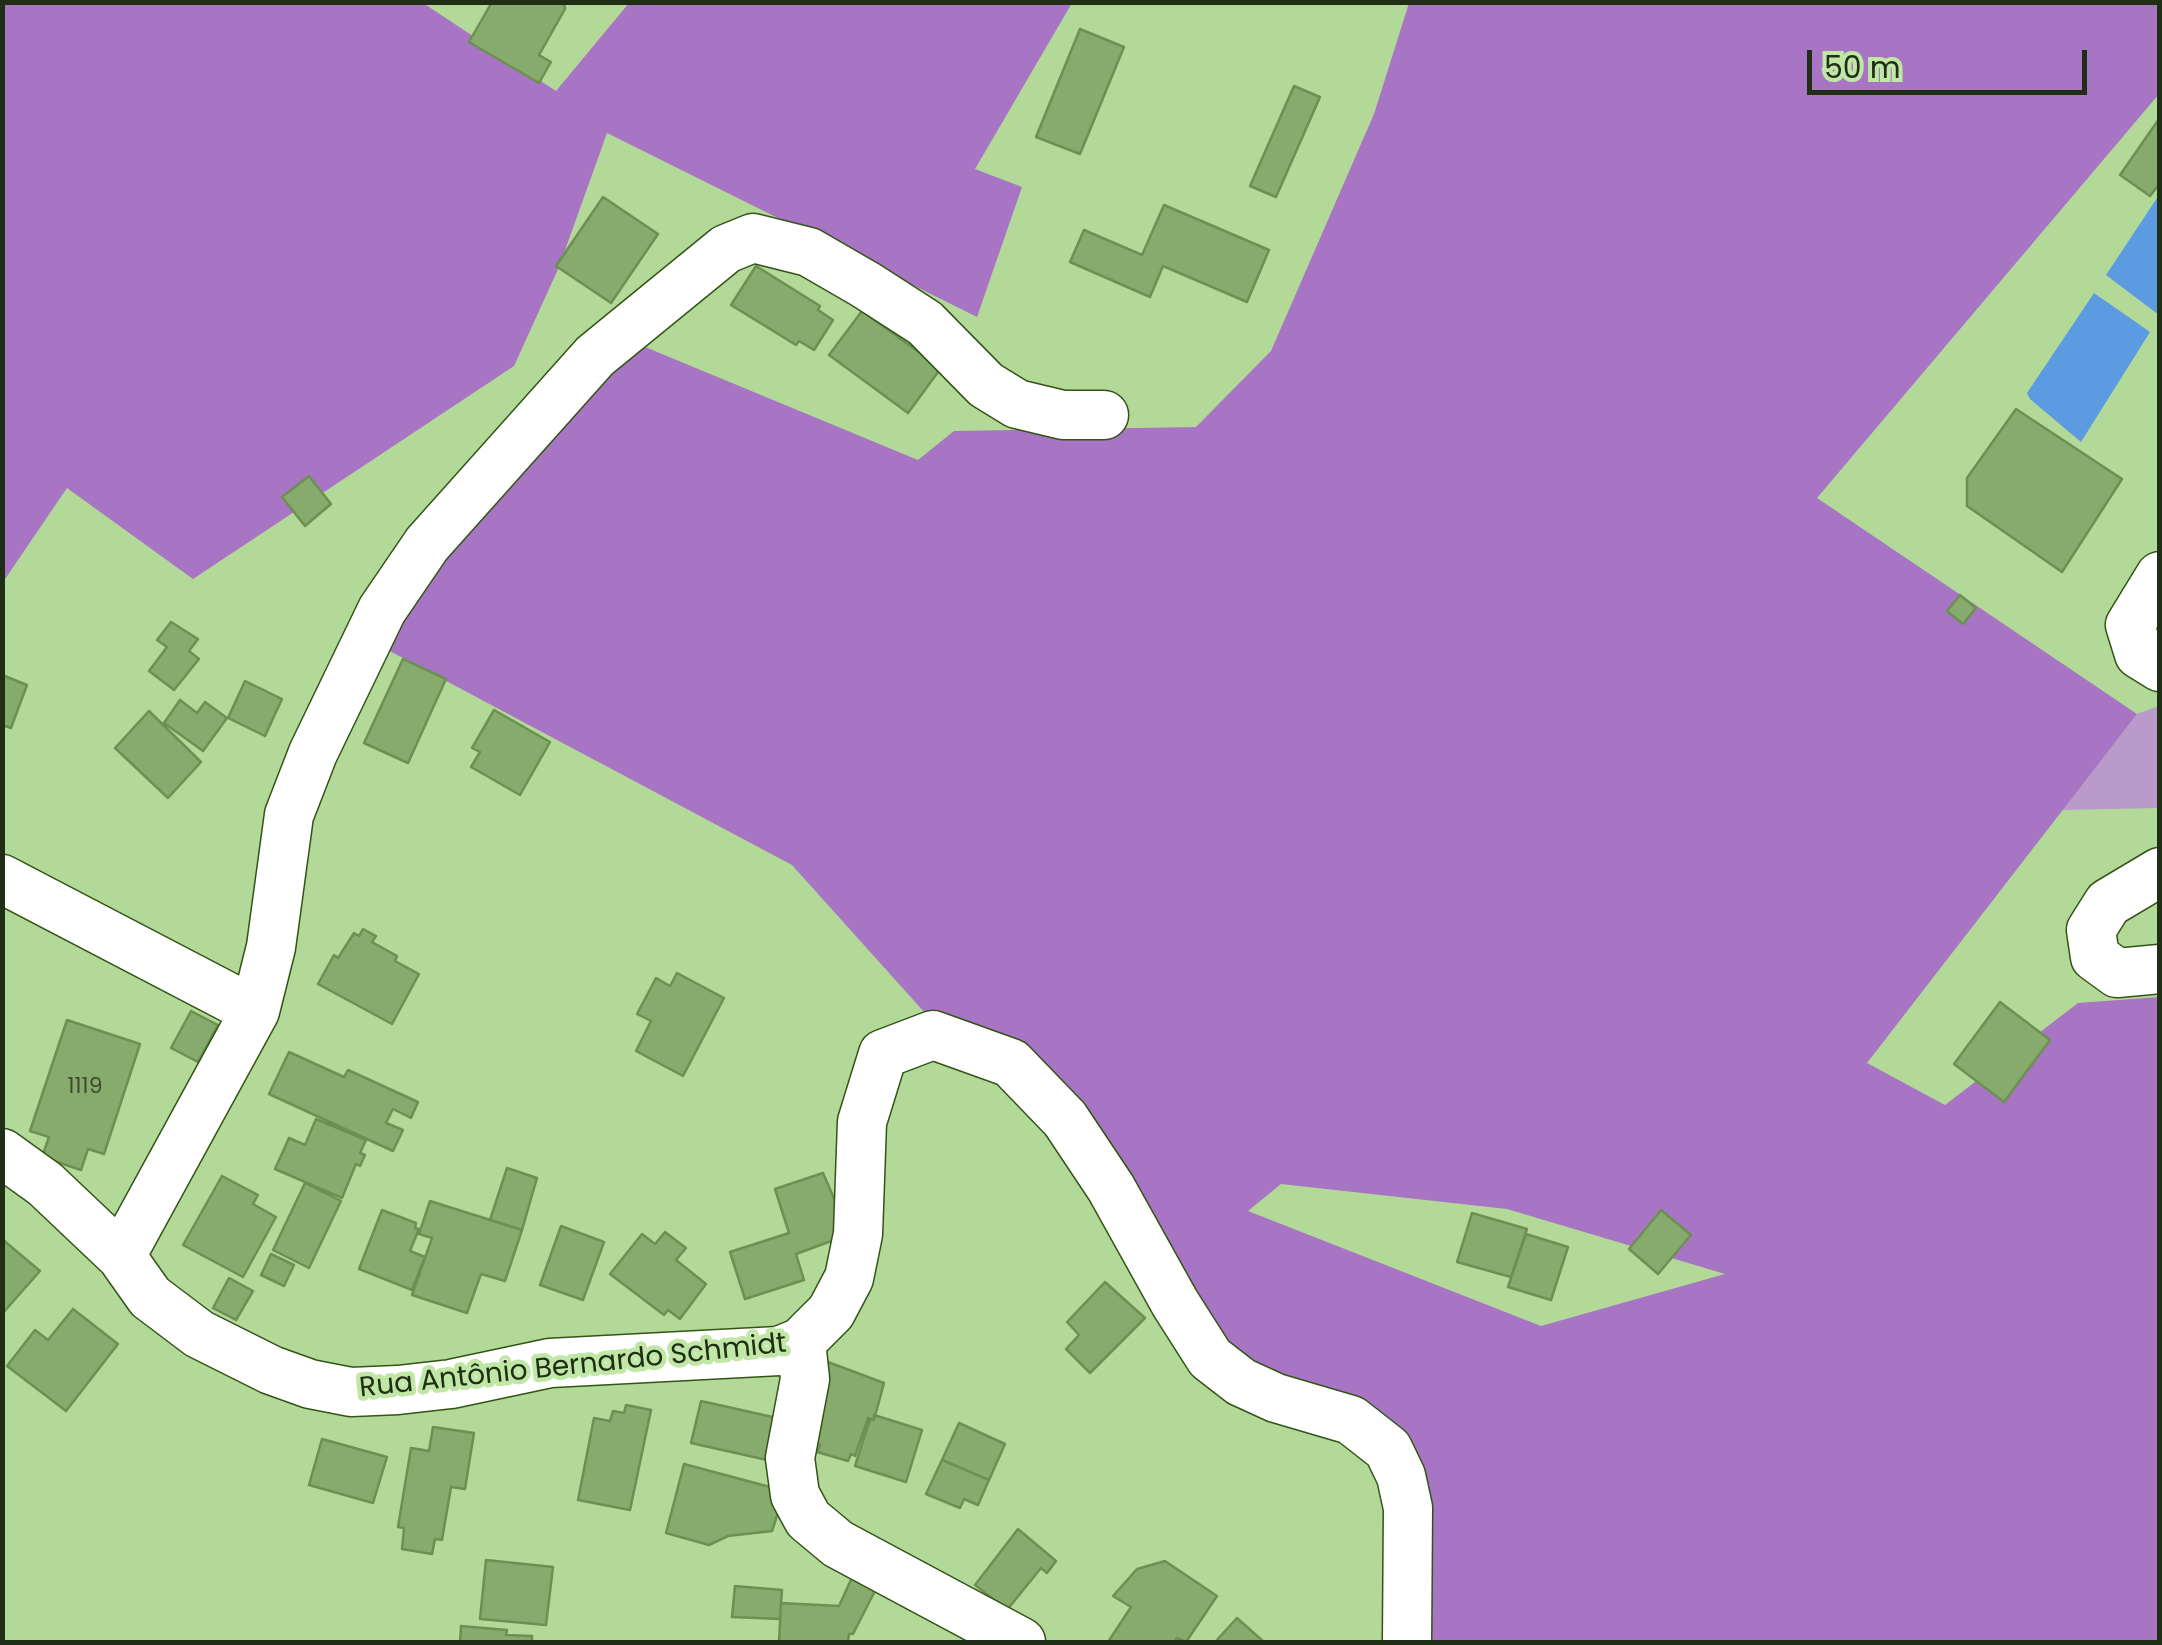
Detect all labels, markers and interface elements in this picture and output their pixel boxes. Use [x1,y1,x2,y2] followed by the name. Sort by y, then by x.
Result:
[1812,30,2092,92] scale bar
[1824,46,1901,89] text: 50 m
[68,1074,102,1100] house number: 1119
[358,1328,788,1406] street label: Rua Antônio Bernardo Schmidt

